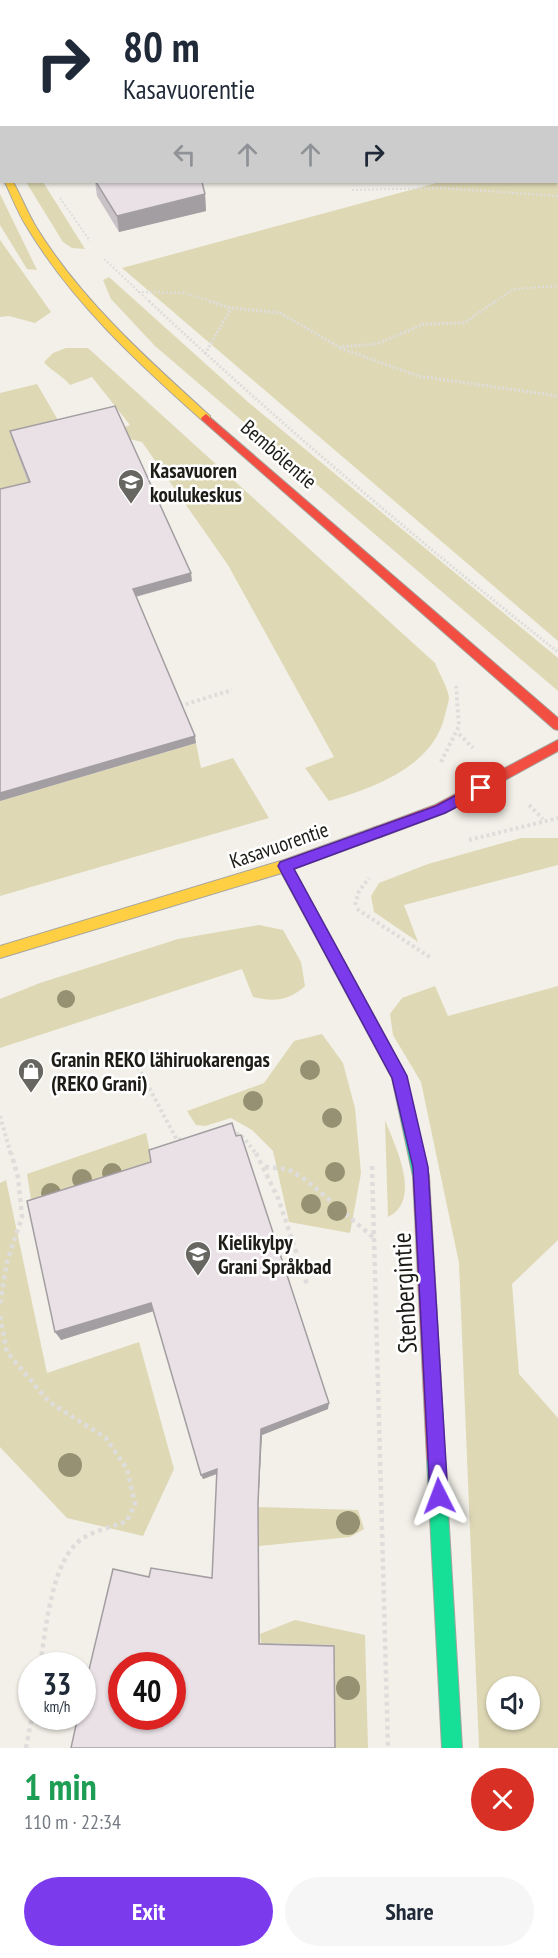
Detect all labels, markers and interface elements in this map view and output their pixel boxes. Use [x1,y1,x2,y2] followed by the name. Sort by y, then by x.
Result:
[123,19,200,74] text: 80 m
[24,24,102,102] icon: right
[123,72,255,106] text: Kasavuorentie
[168,138,201,171] icon: left
[231,138,264,171] icon: ahead
[294,138,327,171] icon: ahead
[357,138,390,171] icon: right
[235,414,323,494] street label: Bembölentie
[150,457,242,508] place label: Kasavuoren koulukeskus
[116,467,146,505] school or university icon: Kasavuoren koulukeskus
[455,762,506,813] pin
[464,771,497,804] icon: arrive
[226,816,332,874] street label: Kasavuorentie
[51,1046,270,1097] place label: Granin REKO lähiruokarengas (REKO Grani)
[16,1056,46,1094] shop icon: Granin REKO lähiruokarengas (REKO Grani)
[218,1229,331,1280] place label: Kielikylpy Grani Språkbad
[384,1232,424,1354] street label: Stenbergintie
[183,1239,213,1277] school or university icon: Kielikylpy Grani Språkbad
[407,1464,471,1528] position arrow
[108,1652,186,1730] speed limit sign: 40
[43,1664,71,1703] text: 33
[486,1676,540,1730] map controls
[486,1676,540,1730] button: sound
[44,1697,70,1716] text: km/h
[24,1763,97,1810] text: 1 min
[471,1768,534,1831] button: close
[24,1809,121,1835] text: 110 m · 22:34
[24,1877,273,1946] button: Exit
[285,1877,534,1946] button: Share

